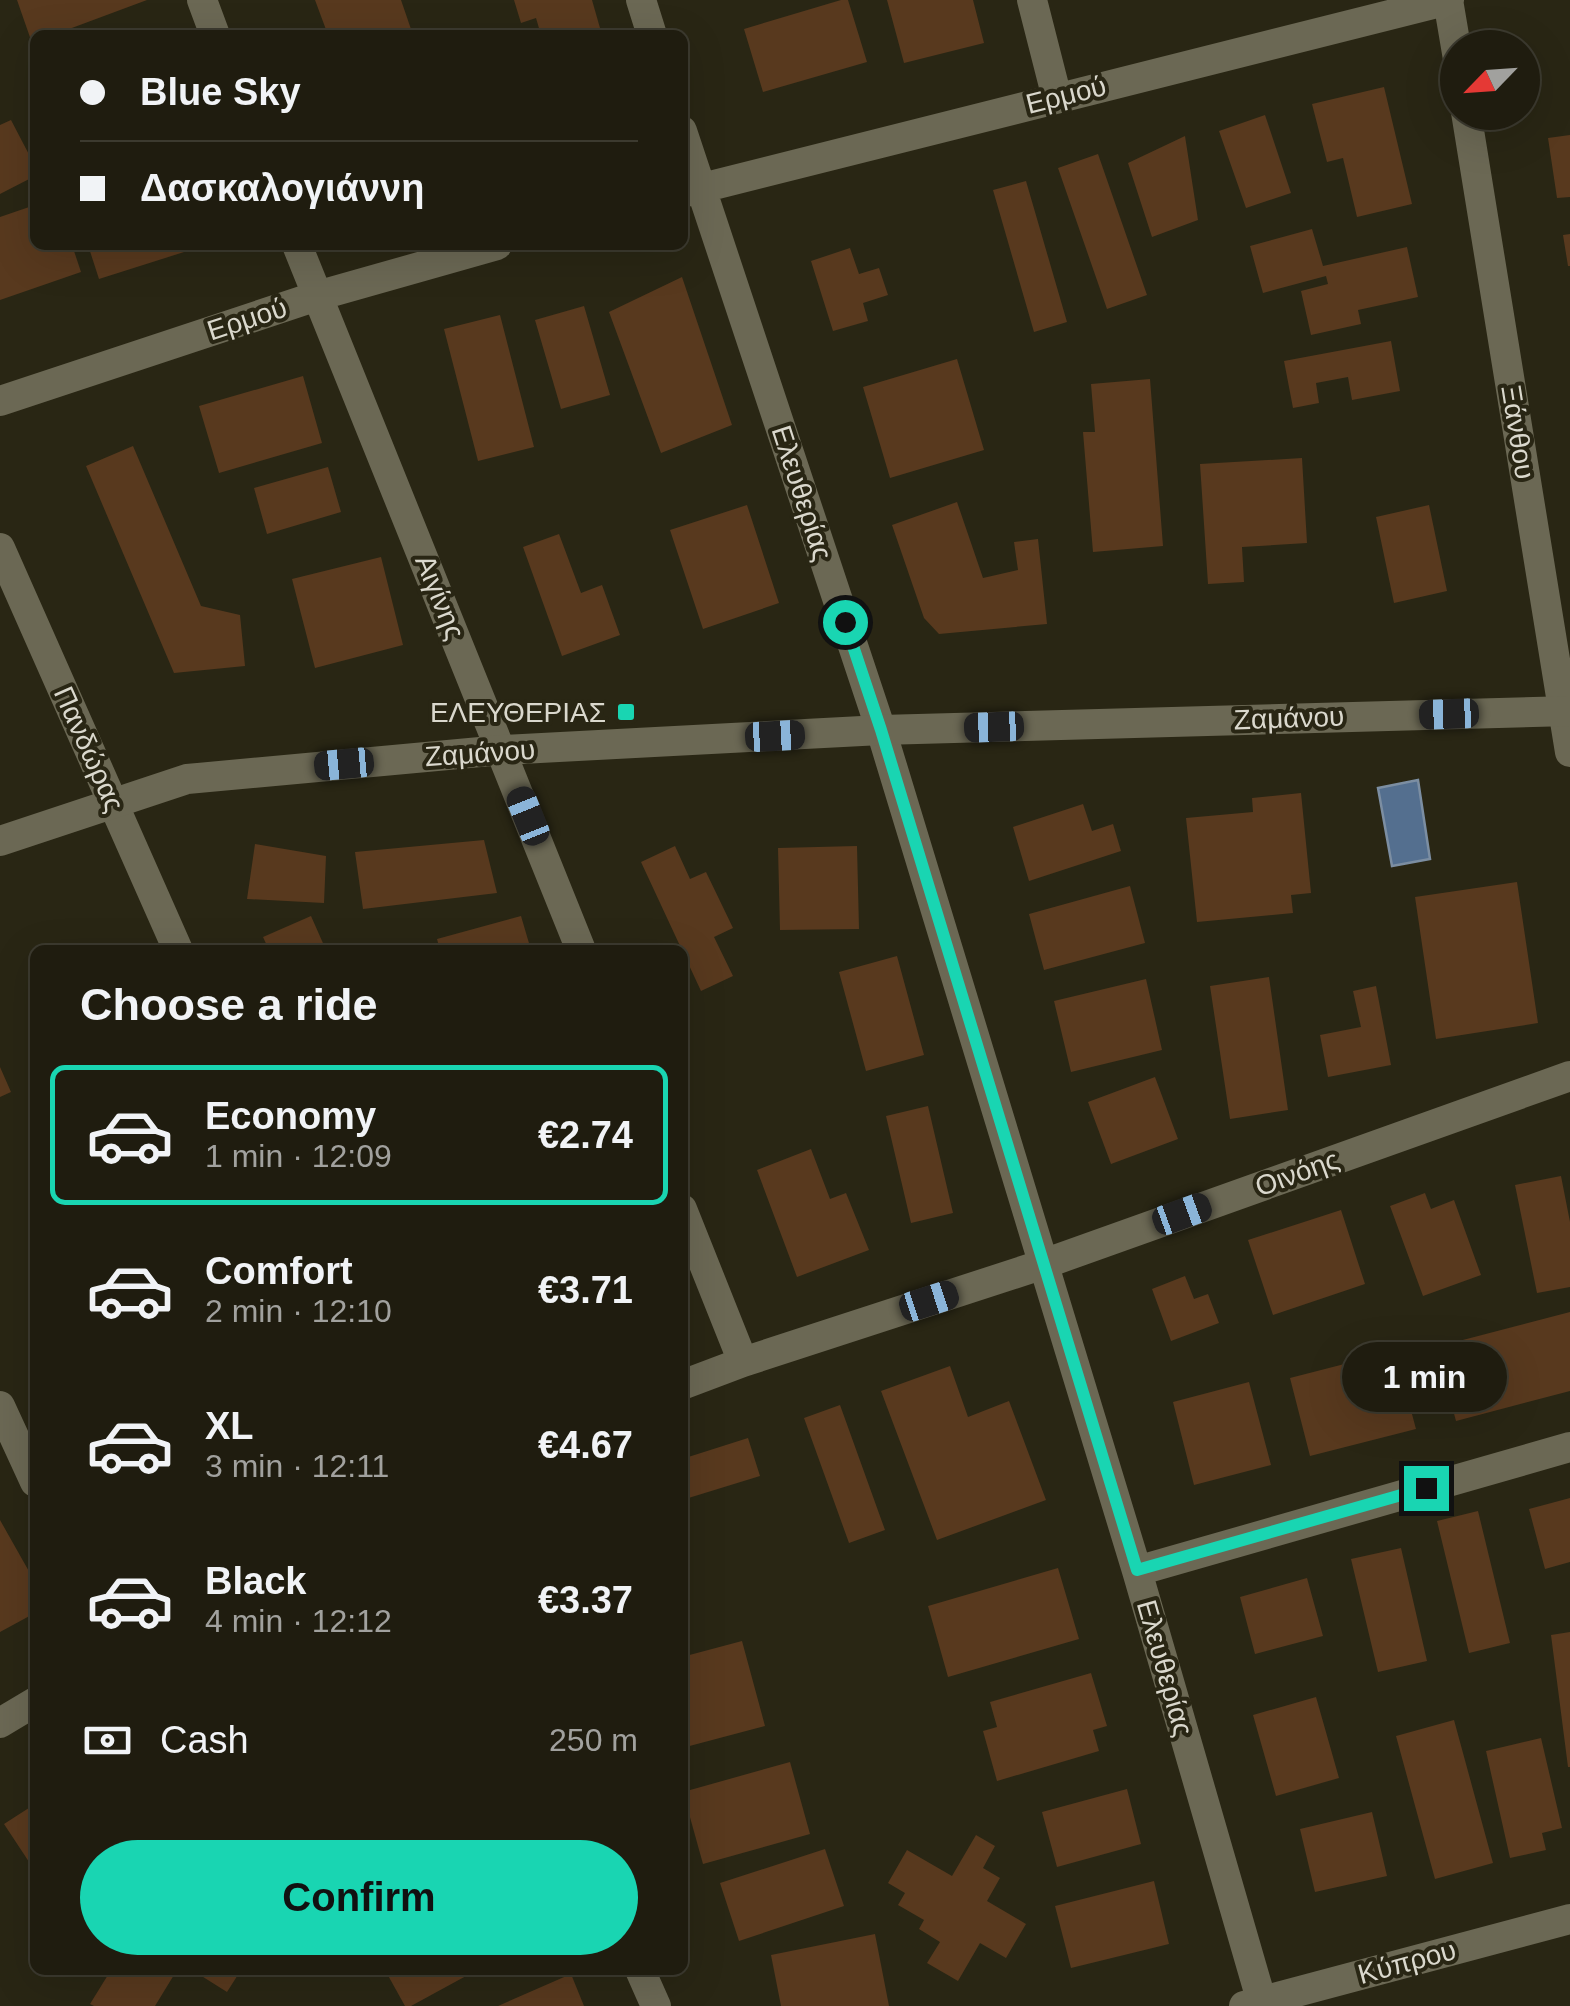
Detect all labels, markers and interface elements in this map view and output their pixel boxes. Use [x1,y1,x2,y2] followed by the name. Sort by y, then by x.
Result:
[1440,30,1540,130] north arrow
[1440,30,1540,130] map controls
[1023,70,1109,120] street label: Ερμού
[140,71,301,113] text: Blue Sky
[140,167,424,209] text: Δασκαλογιάννη
[203,292,291,346] street label: Ερμού
[1495,383,1541,481] street label: Ξάνθου
[766,421,838,565] street label: Ελευθερίας
[409,550,471,644] street label: Αιγίνης
[823,600,868,645] route start
[48,682,130,816] street label: Πανδώρας
[430,697,606,728] place label: ΕΛΕΥΘΕΡΙΑΣ
[1418,698,1480,730] car
[615,701,637,723] marker: ΕΛΕΥΘΕΡΙΑΣ
[1233,701,1345,735] street label: Ζαμάνου
[963,711,1025,743] car
[744,719,806,753] car
[424,734,536,772] street label: Ζαμάνου
[313,746,375,782] car
[503,783,553,849] car
[80,979,378,1030] text: Choose a ride
[85,1090,175,1180] icon: car
[205,1095,376,1137] text: Economy
[538,1114,633,1156] text: €2.74
[205,1138,392,1174] text: 1 min · 12:09
[1251,1144,1343,1202] street label: Οινόης
[1149,1190,1215,1238] car
[85,1245,175,1335] icon: car
[205,1250,353,1292] text: Comfort
[538,1269,633,1311] text: €3.71
[896,1277,962,1325] car
[205,1293,392,1329] text: 2 min · 12:10
[1344,1343,1508,1413] callout: 1 min
[1383,1359,1466,1395] text: 1 min
[85,1400,175,1490] icon: car
[205,1405,254,1447] text: XL
[538,1424,633,1466] text: €4.67
[205,1448,389,1484] text: 3 min · 12:11
[1404,1466,1449,1511] route end
[85,1555,175,1645] icon: car
[205,1560,306,1602] text: Black
[538,1579,633,1621] text: €3.37
[1131,1596,1199,1740] street label: Ελευθερίας
[205,1603,392,1639] text: 4 min · 12:12
[80,1713,135,1768] icon: cash
[160,1719,249,1761] text: Cash
[549,1722,638,1758] text: 250 m
[80,1840,638,1955] button: Confirm
[1355,1934,1459,1990] street label: Κύπρου

